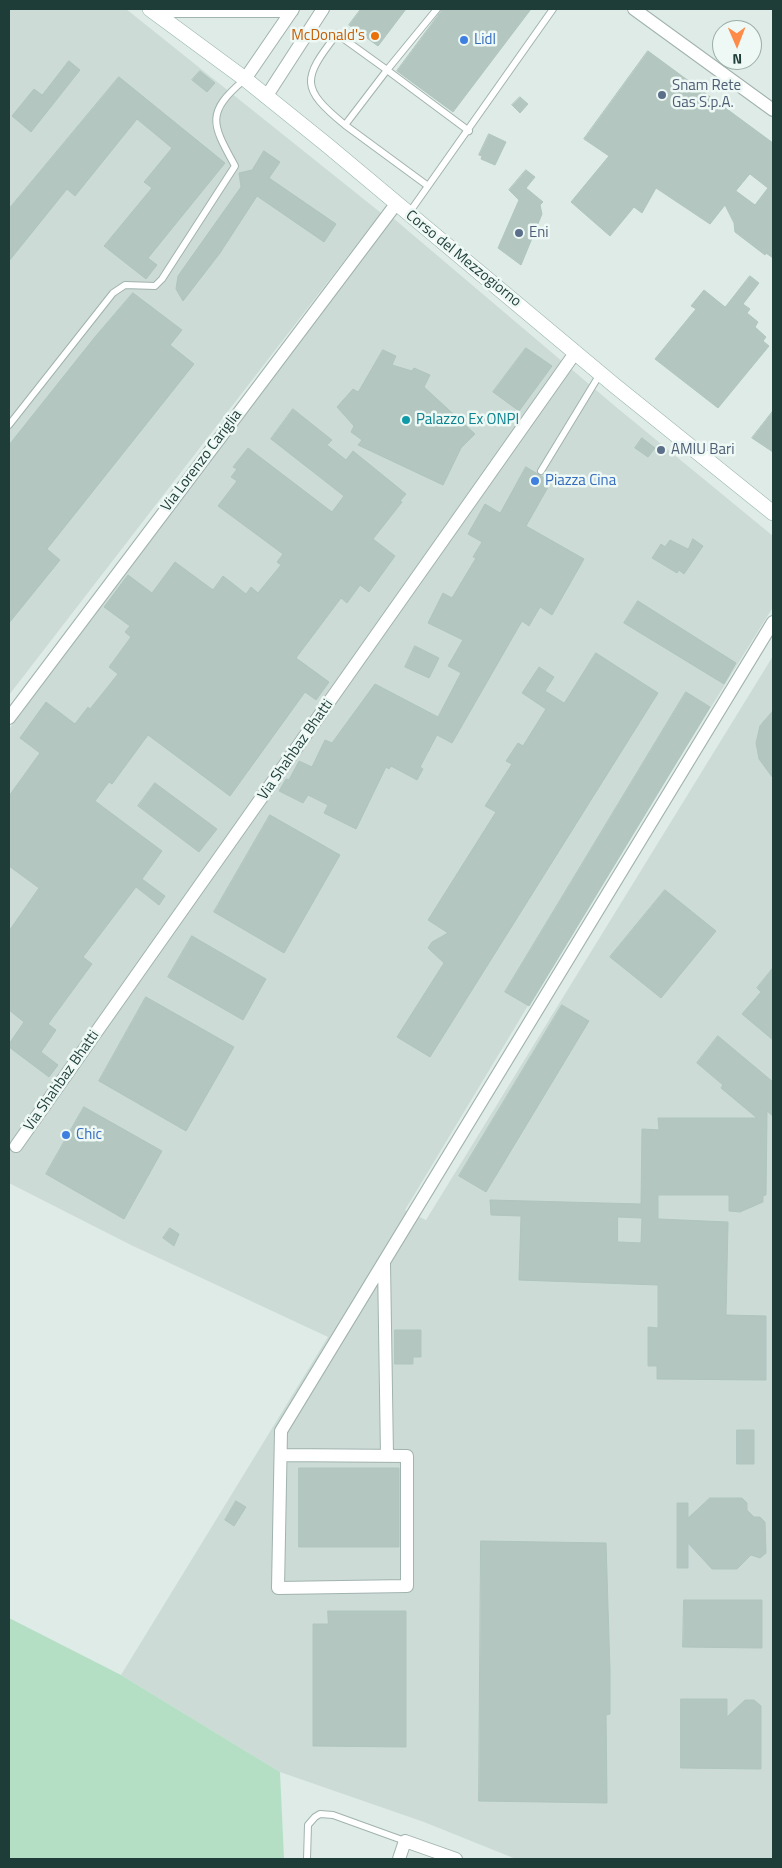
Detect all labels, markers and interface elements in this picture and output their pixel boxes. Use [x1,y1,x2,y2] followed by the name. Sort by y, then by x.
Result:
[712,20,762,70] north arrow
[291,27,365,45] place label: McDonald's
[369,30,381,42] marker: McDonald's
[474,31,496,49] place label: Lidl
[458,34,470,46] marker: Lidl
[732,49,742,70] text: N
[672,77,741,112] place label: Snam Rete Gas S.p.A.
[656,89,668,101] marker: Snam Rete Gas S.p.A.
[402,207,524,311] street label: Corso del Mezzogiorno
[529,224,549,242] place label: Eni
[513,227,525,239] marker: Eni
[158,407,246,515] street label: Via Lorenzo Cariglia
[416,411,519,429] place label: Palazzo Ex ONPI
[400,414,412,426] marker: Palazzo Ex ONPI
[671,441,734,459] place label: AMIU Bari
[655,444,667,456] marker: AMIU Bari
[545,472,616,490] place label: Piazza Cina
[529,475,541,487] marker: Piazza Cina
[255,696,337,804] street label: Via Shahbaz Bhatti
[21,1027,103,1135] street label: Via Shahbaz Bhatti
[76,1126,102,1144] place label: Chic
[60,1129,72,1141] marker: Chic

